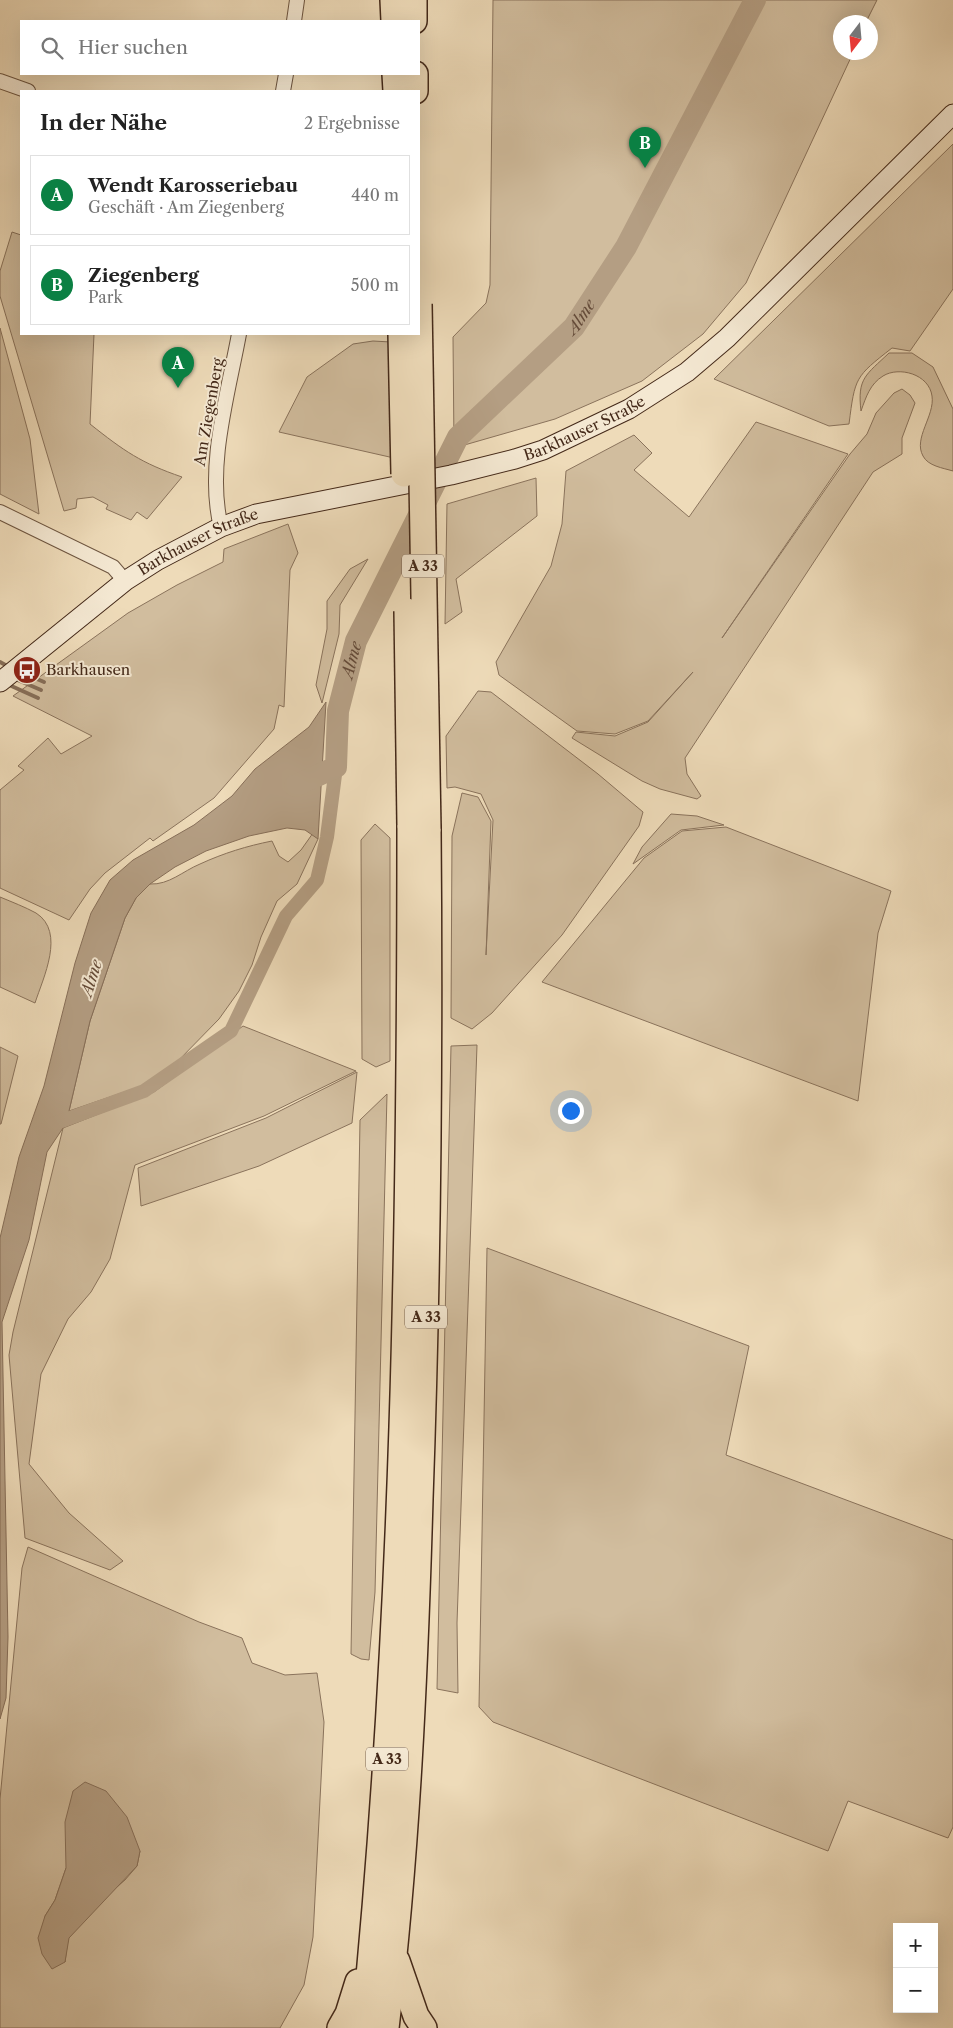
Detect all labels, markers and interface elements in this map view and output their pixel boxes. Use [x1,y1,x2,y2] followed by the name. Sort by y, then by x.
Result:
[833,15,878,60] north arrow
[20,20,420,75] search box
[38,34,66,62] icon: search
[78,36,188,59] text: Hier suchen
[40,110,167,135] text: In der Nähe
[304,113,400,133] text: 2 Ergebnisse
[629,127,661,168] pin: B
[88,174,298,197] text: Wendt Karosseriebau
[51,185,63,205] text: A
[351,185,399,205] text: 440 m
[88,197,284,217] text: Geschäft · Am Ziegenberg
[88,264,199,287] text: Ziegenberg
[51,275,63,295] text: B
[351,275,399,295] text: 500 m
[88,287,123,307] text: Park
[561,294,600,341] water label: Alme
[162,347,194,388] pin: A
[189,356,227,468] street label: Am Ziegenberg
[521,391,648,465] street label: Barkhauser Straße
[134,504,261,579] street label: Barkhauser Straße
[402,554,444,578] road number: A 33
[336,638,366,683] water label: Alme
[12,655,42,685] bus stop icon: Barkhausen
[46,660,131,679] place label: Barkhausen
[75,956,106,1002] water label: Alme
[558,1098,584,1124] your location
[405,1305,447,1328] road number: A 33
[366,1748,408,1770] road number: A 33
[893,1923,938,2013] map controls
[893,1923,938,1968] button: +
[893,1968,938,2013] button: −

